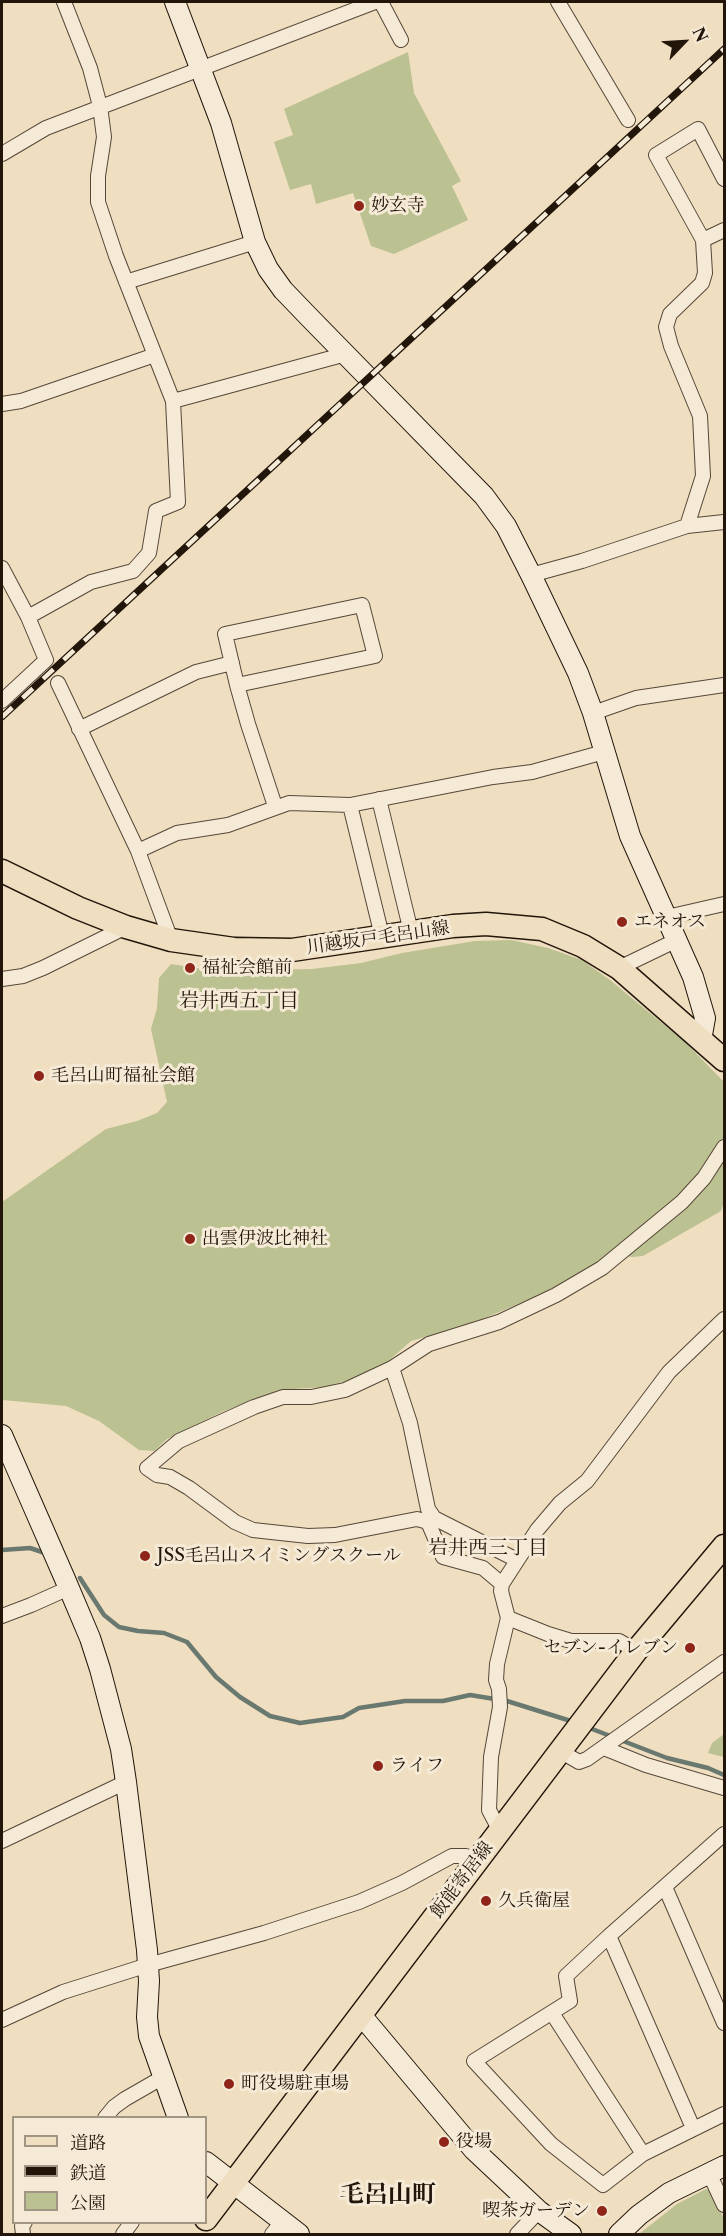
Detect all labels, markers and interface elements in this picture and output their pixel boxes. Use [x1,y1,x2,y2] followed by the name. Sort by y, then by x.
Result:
[654,12,714,72] north arrow
[688,24,712,45] text: N
[371,195,425,217] place label: 妙玄寺
[352,199,366,213] marker: 妙玄寺
[634,911,706,933] place label: エネオス
[615,915,629,929] marker: エネオス
[305,917,451,959] street label: 川越坂戸毛呂山線
[202,957,292,979] place label: 福祉会館前
[183,961,197,975] marker: 福祉会館前
[179,989,299,1013] district label: 岩井西五丁目
[51,1065,195,1087] place label: 毛呂山町福祉会館
[32,1069,46,1083] marker: 毛呂山町福祉会館
[202,1228,328,1250] place label: 出雲伊波比神社
[183,1232,197,1246] marker: 出雲伊波比神社
[428,1536,548,1560] district label: 岩井西三丁目
[157,1545,401,1567] place label: JSS毛呂山スイミングスクール
[138,1549,152,1563] marker: JSS毛呂山スイミングスクール
[544,1637,678,1659] place label: セブン-イレブン
[683,1641,697,1655] marker: セブン-イレブン
[390,1755,444,1777] place label: ライフ
[371,1759,385,1773] marker: ライフ
[426,1838,498,1922] street label: 飯能寄居線
[498,1890,570,1912] place label: 久兵衛屋
[479,1894,493,1908] marker: 久兵衛屋
[241,2073,349,2095] place label: 町役場駐車場
[222,2077,236,2091] marker: 町役場駐車場
[12,2116,207,2224] legend
[456,2131,492,2153] place label: 役場
[70,2132,106,2154] text: 道路
[437,2135,451,2149] marker: 役場
[70,2162,106,2184] text: 鉄道
[340,2181,436,2209] district label: 毛呂山町
[70,2192,106,2214] text: 公園
[482,2200,590,2222] place label: 喫茶ガーデン
[595,2204,609,2218] marker: 喫茶ガーデン

